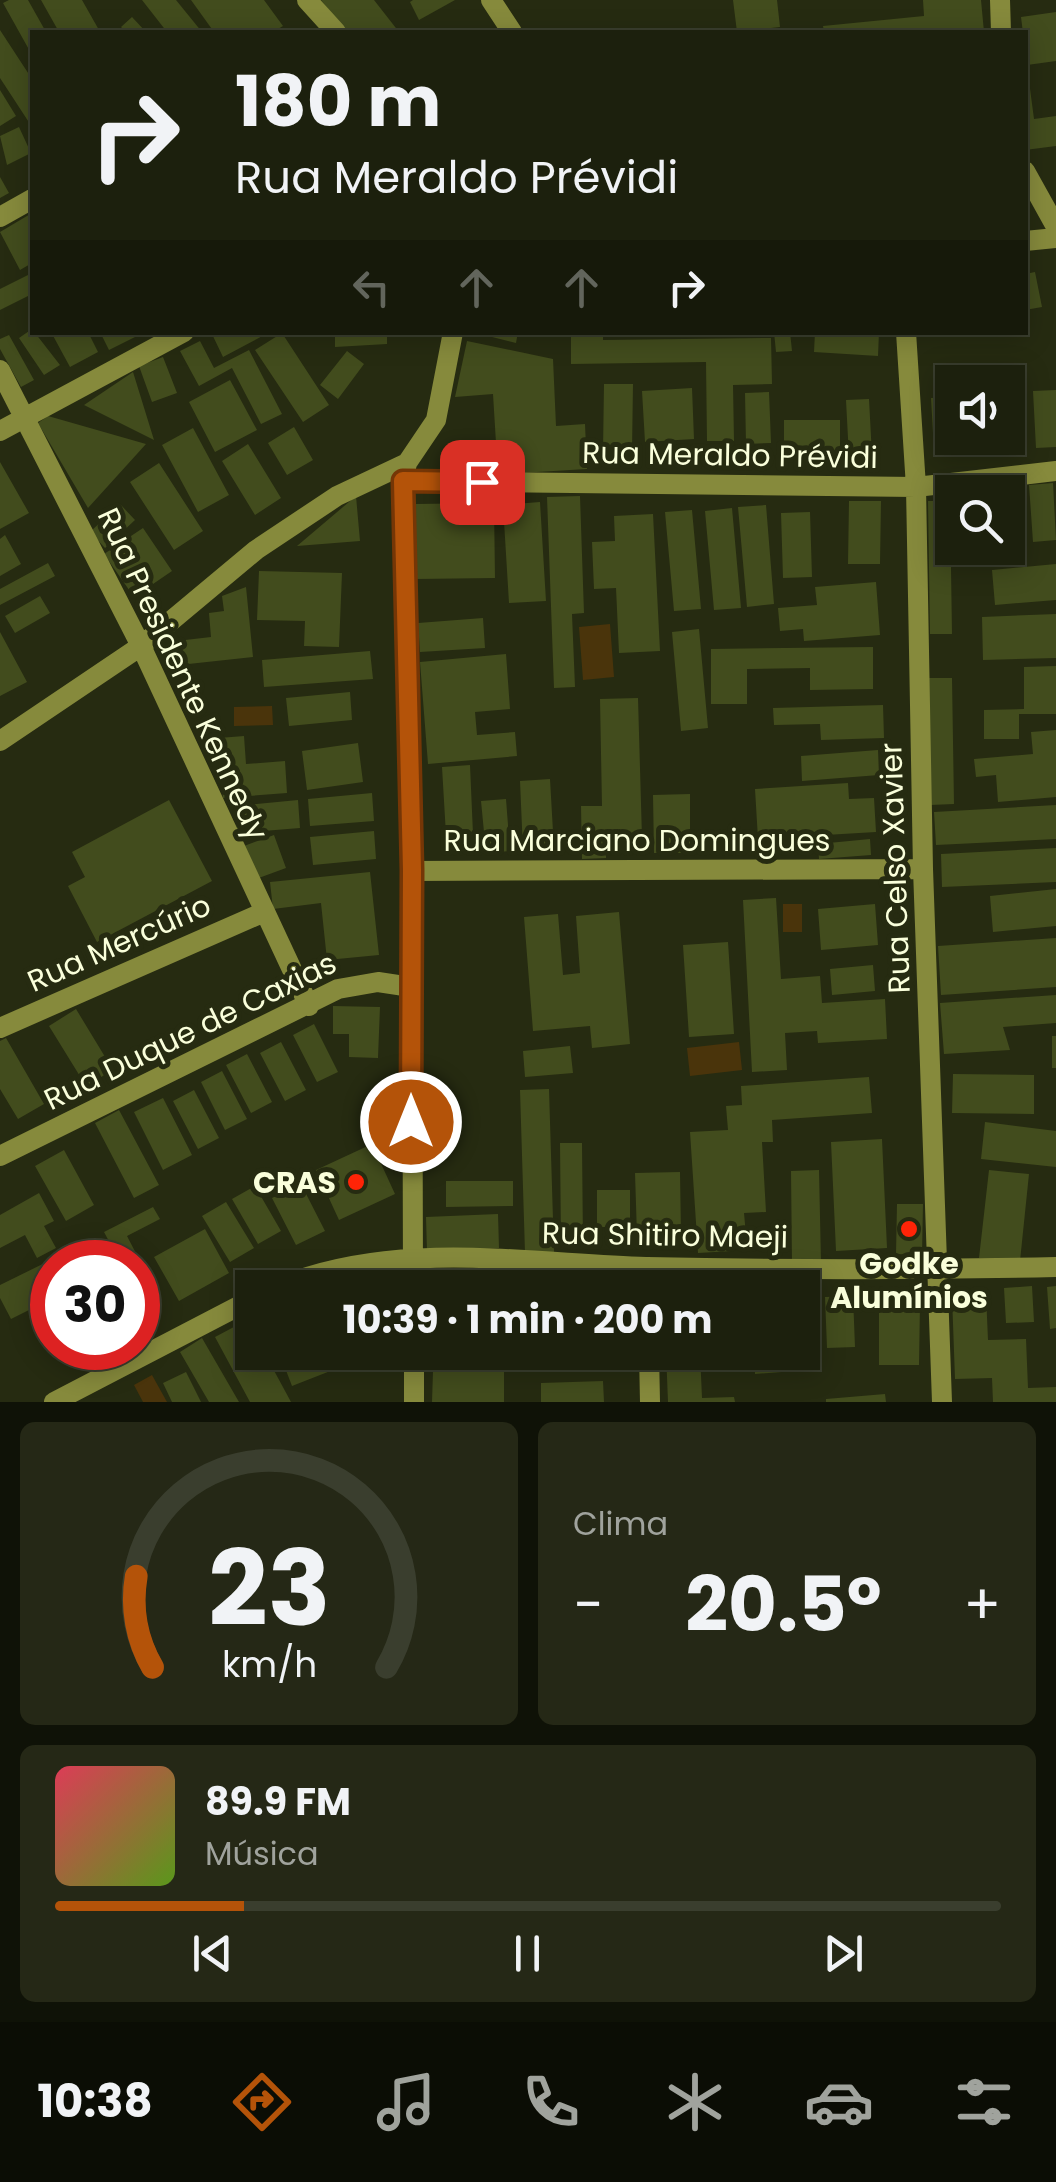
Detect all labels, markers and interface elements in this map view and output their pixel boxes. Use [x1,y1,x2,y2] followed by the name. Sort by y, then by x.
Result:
[235,52,441,151] text: 180 m
[70,70,200,200] icon: right
[235,146,678,209] text: Rua Meraldo Prévidi
[344,260,399,315] icon: left
[449,260,504,315] icon: ahead
[554,260,609,315] icon: ahead
[659,260,714,315] icon: right
[935,365,1025,565] map controls
[935,365,1025,455] button: sound
[582,431,878,479] street label: Rua Meraldo Prévidi
[440,440,525,525] pin
[455,455,510,510] icon: arrive
[935,475,1025,565] button: search
[87,501,279,847] street label: Rua Presidente Kennedy
[869,742,921,994] street label: Rua Celso Xavier
[444,819,830,862] street label: Rua Marciano Domingues
[20,883,218,1003] street label: Rua Mercúrio
[37,941,343,1121] street label: Rua Duque de Caxias
[359,1070,463,1174] position arrow
[253,1161,336,1204] place label: CRAS
[345,1171,367,1193] marker: CRAS
[542,1211,788,1259] street label: Rua Shitiro Maeji
[898,1218,920,1240] marker: Godke Alumínios
[30,1240,160,1370] speed limit sign: 30
[830,1242,988,1319] place label: Godke Alumínios
[342,1293,713,1346] text: 10:39 · 1 min · 200 m
[573,1501,668,1546] text: Clima
[208,1516,330,1661] text: 23
[685,1552,882,1657] text: 20.5°
[573,1566,603,1643] text: −
[963,1566,1001,1643] text: +
[221,1639,317,1690] text: km/h
[205,1775,351,1828] text: 89.9 FM
[205,1831,319,1876] text: Música
[185,1926,240,1981] icon: previous
[500,1926,555,1981] icon: pause
[816,1926,871,1981] icon: next
[227,2067,297,2137] icon: directions
[371,2067,441,2137] icon: music
[516,2067,586,2137] icon: phone
[660,2067,730,2137] icon: climate
[804,2067,874,2137] icon: car
[949,2067,1019,2137] icon: filters
[37,2070,153,2133] text: 10:38

